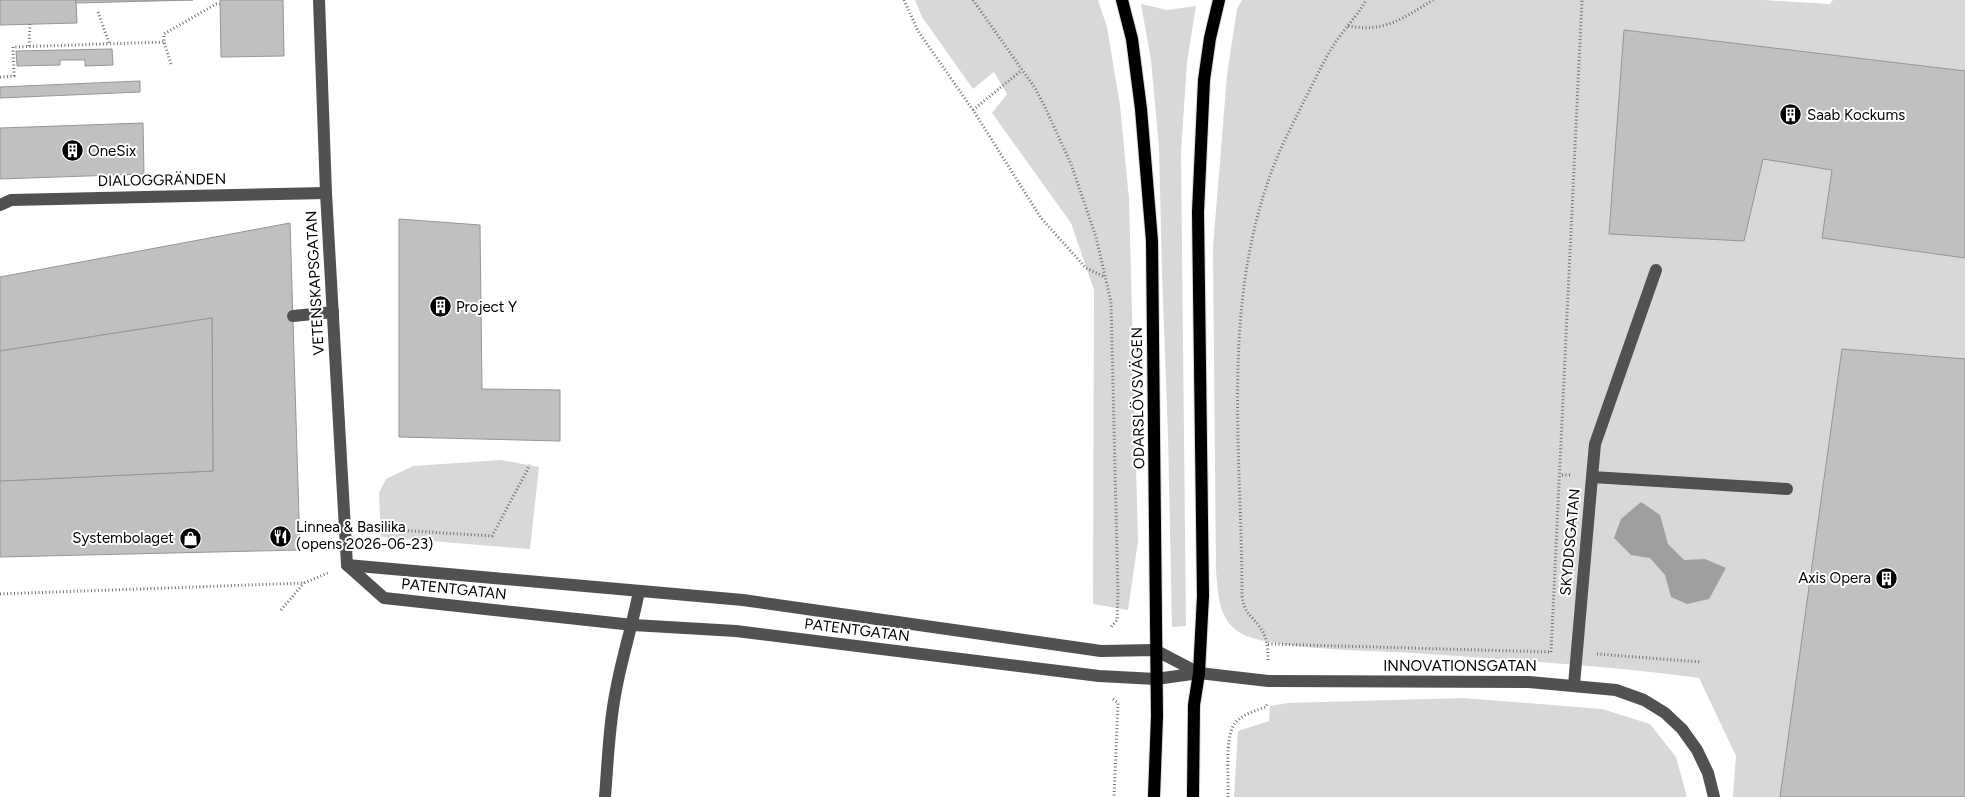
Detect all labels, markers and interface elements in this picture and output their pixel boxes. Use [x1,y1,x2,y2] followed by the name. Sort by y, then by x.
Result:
[1779,103,1803,127] building icon: Saab Kockums
[1807,106,1905,124] place label: Saab Kockums
[60,139,84,163] building icon: OneSix
[88,142,136,160] place label: OneSix
[98,170,226,190] street label: DIALOGGRÄNDEN
[302,210,328,356] street label: VETENSKAPSGATAN
[428,295,452,319] building icon: Project Y
[456,298,517,316] place label: Project Y
[1128,327,1148,469] street label: ODARSLÖVSVÄGEN
[1556,488,1584,596] street label: SKYDDSGATAN
[296,518,433,553] place label: Linnea & Basilika (opens 2026-06-23)
[268,524,292,548] restaurant icon: Linnea & Basilika (opens 2026-06-23)
[178,526,202,550] shop icon: Systembolaget
[72,529,174,547] place label: Systembolaget
[1875,566,1899,590] building icon: Axis Opera
[1798,569,1871,587] place label: Axis Opera
[400,575,508,603] street label: PATENTGATAN
[803,615,911,645] street label: PATENTGATAN
[1383,657,1537,675] street label: INNOVATIONSGATAN

